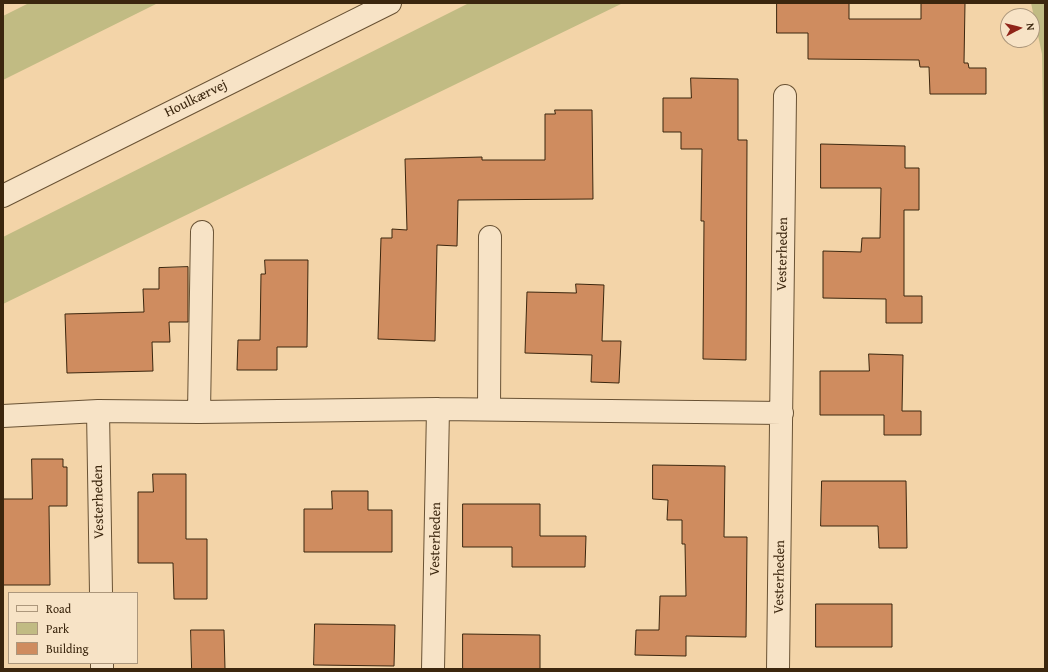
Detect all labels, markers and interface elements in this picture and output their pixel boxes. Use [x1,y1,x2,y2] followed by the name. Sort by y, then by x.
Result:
[1000,8,1040,48] north arrow
[1023,22,1039,31] text: N
[162,77,230,121] street label: Houlkærvej
[774,217,792,291] street label: Vesterheden
[90,465,108,539] street label: Vesterheden
[427,502,445,576] street label: Vesterheden
[771,540,789,614] street label: Vesterheden
[8,592,138,664] legend
[46,600,71,617] text: Road
[46,620,69,637] text: Park
[46,640,89,657] text: Building

